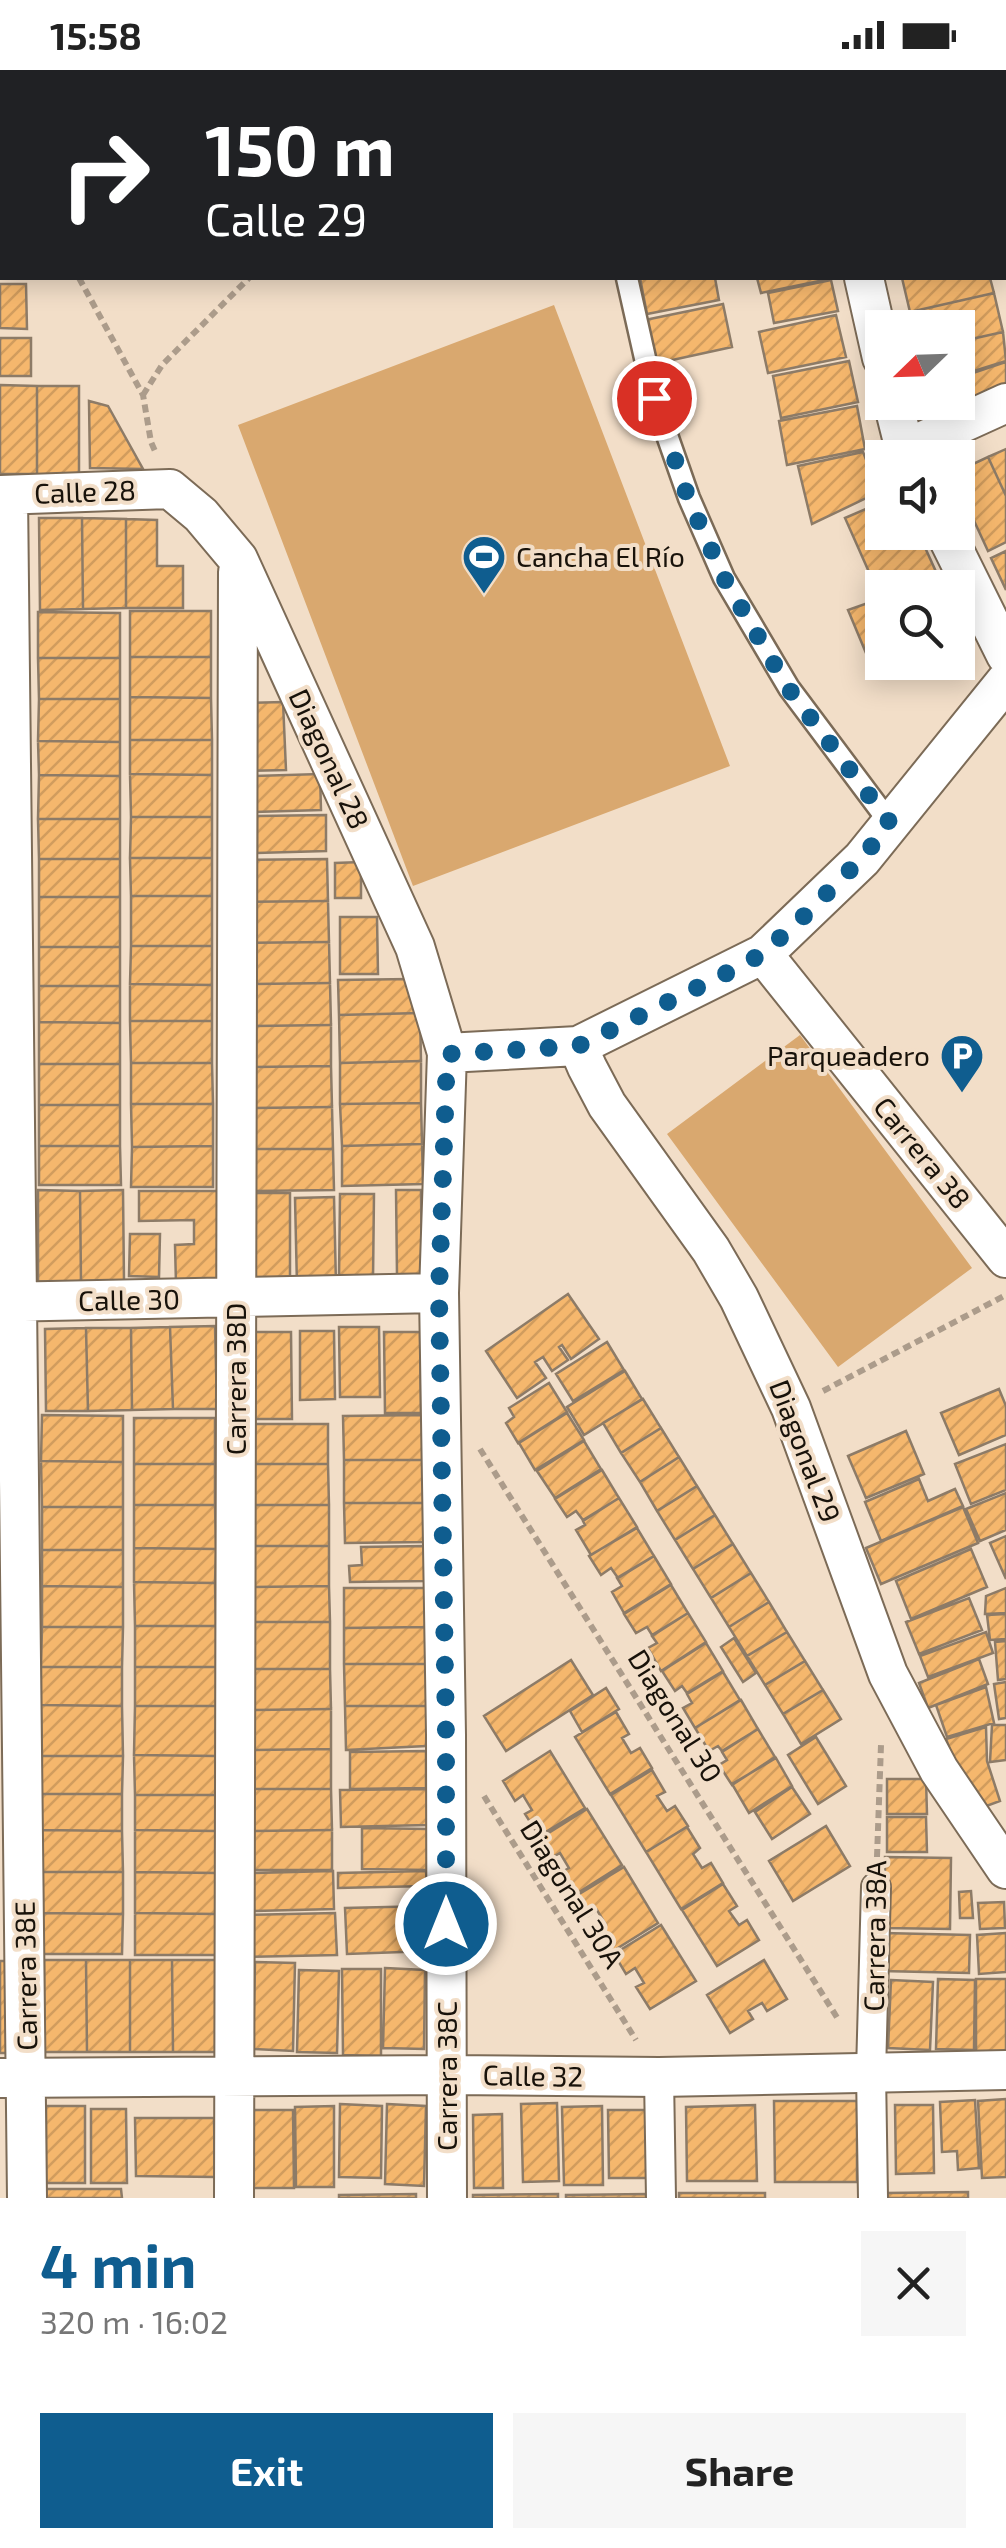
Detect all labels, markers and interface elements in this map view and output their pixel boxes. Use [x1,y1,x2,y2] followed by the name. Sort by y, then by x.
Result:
[50,12,142,58] text: 15:58
[205,106,395,190] text: 150 m
[40,110,170,240] icon: right
[205,191,367,245] text: Calle 29
[865,310,975,420] north arrow
[865,310,975,680] map controls
[612,356,697,441] pin
[627,371,682,426] icon: arrive
[865,440,975,550] button: sound
[33,472,137,510] street label: Calle 28
[461,534,507,595] sports icon: Cancha El Río
[516,539,685,573] place label: Cancha El Río
[865,570,975,680] button: search
[283,683,377,834] street label: Diagonal 28
[939,1033,985,1094] parking icon: Parqueadero
[767,1038,930,1072] place label: Parqueadero
[867,1090,978,1215] street label: Carrera 38
[78,1281,180,1317] street label: Calle 30
[218,1303,252,1455] street label: Carrera 38D
[763,1375,849,1527] street label: Diagonal 29
[622,1643,730,1788] street label: Diagonal 30
[514,1813,632,1974] street label: Diagonal 30A
[856,1859,892,2012] street label: Carrera 38A
[394,1872,498,1976] position arrow
[7,1901,43,2051] street label: Carrera 38E
[429,2001,463,2151] street label: Carrera 38C
[482,2057,584,2093] street label: Calle 32
[40,2228,197,2300] text: 4 min
[861,2231,966,2336] button: close
[40,2302,228,2340] text: 320 m · 16:02
[40,2413,493,2528] button: Exit
[513,2413,966,2528] button: Share

